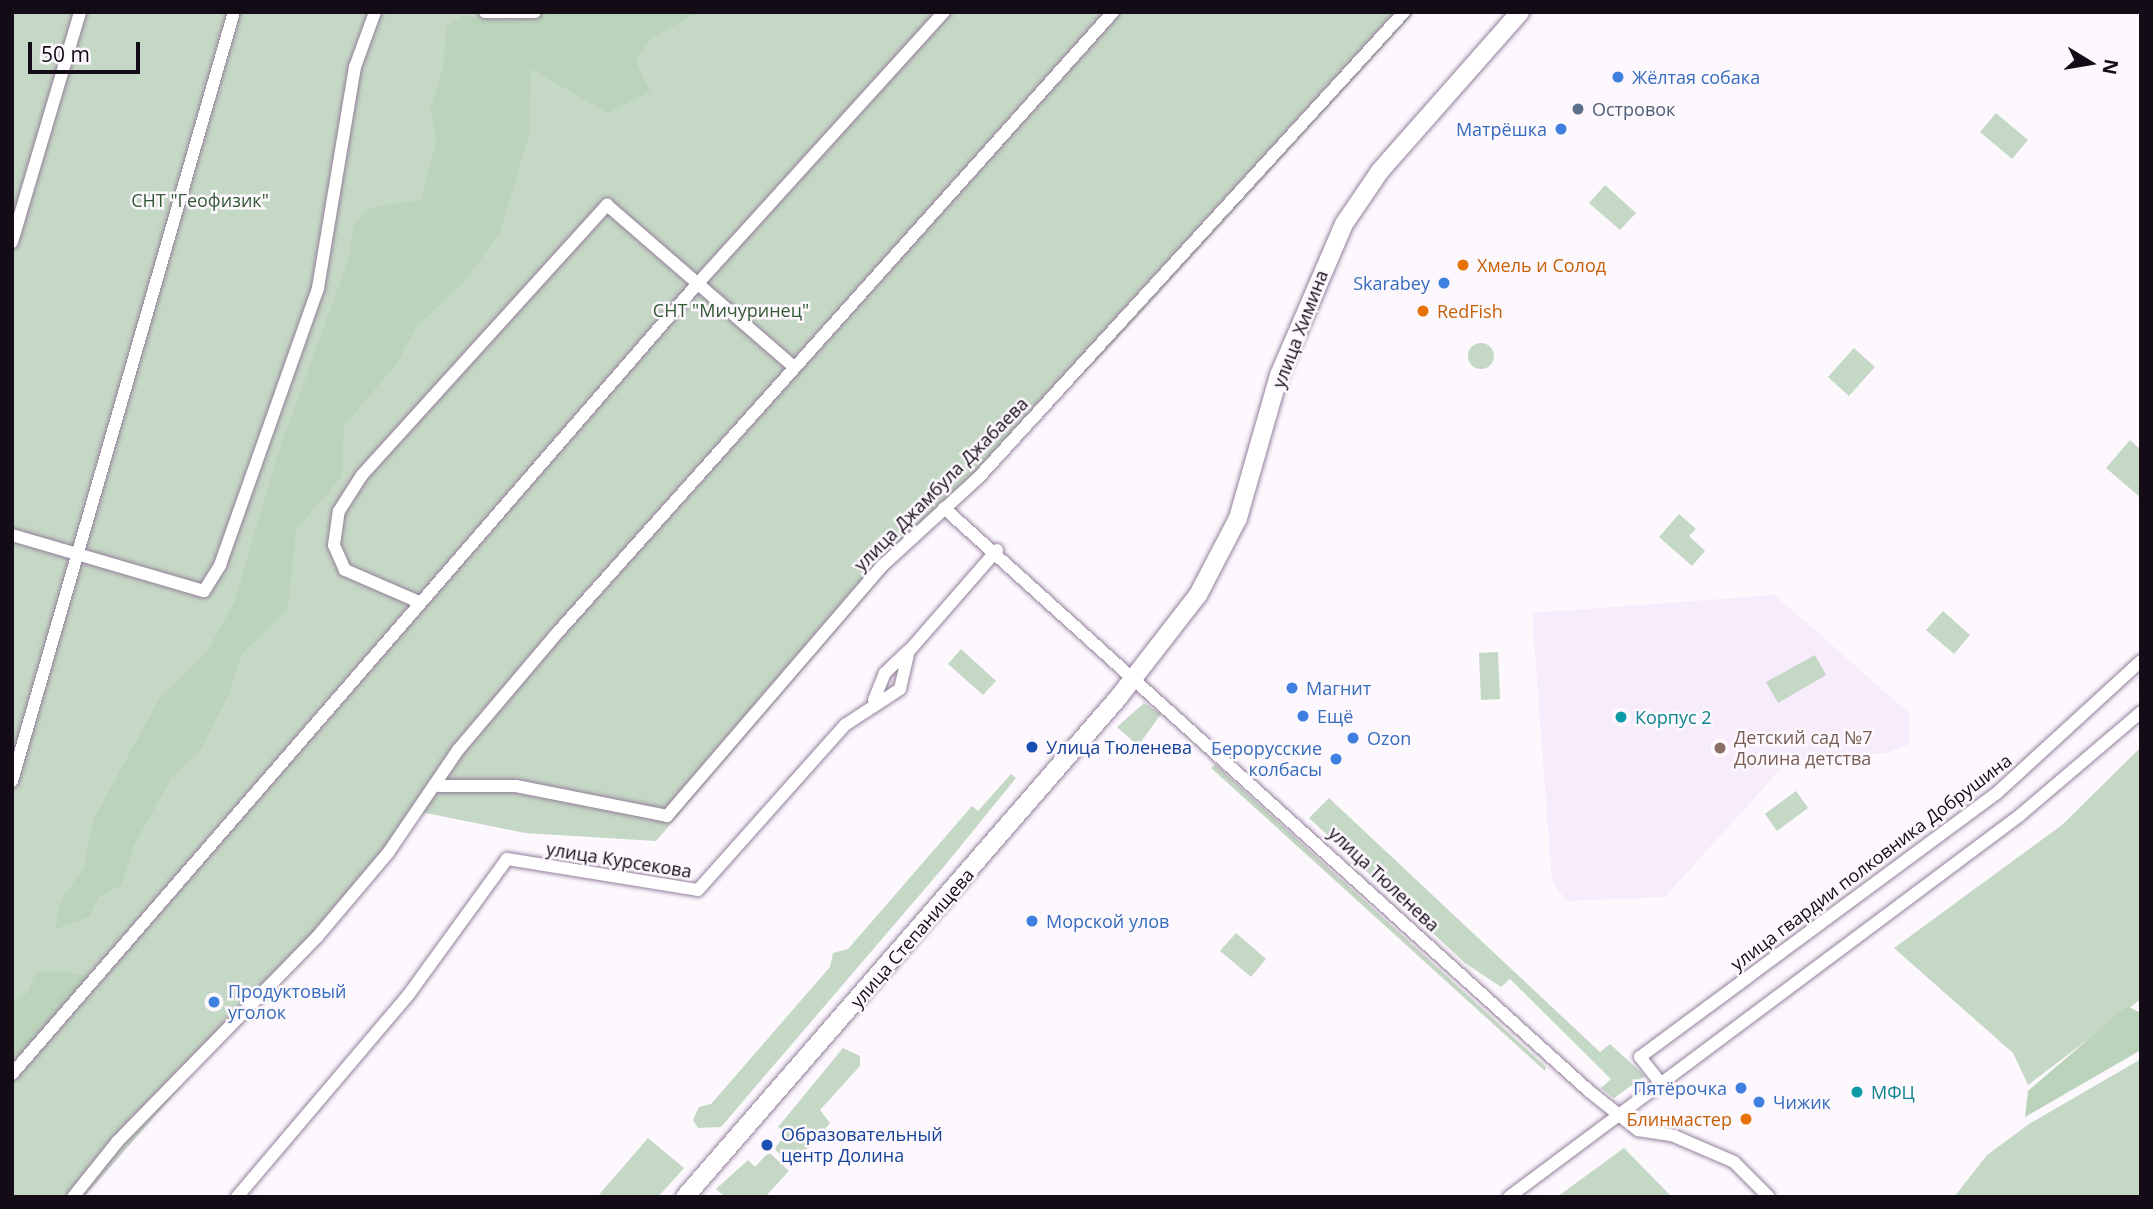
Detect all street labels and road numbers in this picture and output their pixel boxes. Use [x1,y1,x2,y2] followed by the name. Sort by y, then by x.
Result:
[1268,267,1332,391] street label: улица Химина
[850,393,1032,575] street label: улица Джамбула Джабаева
[1726,749,2016,975] street label: улица гвардии полковника Добрушина
[1324,822,1444,936] street label: улица Тюленева
[545,838,693,882] street label: улица Курсекова
[846,864,978,1012] street label: улица Степанищева

